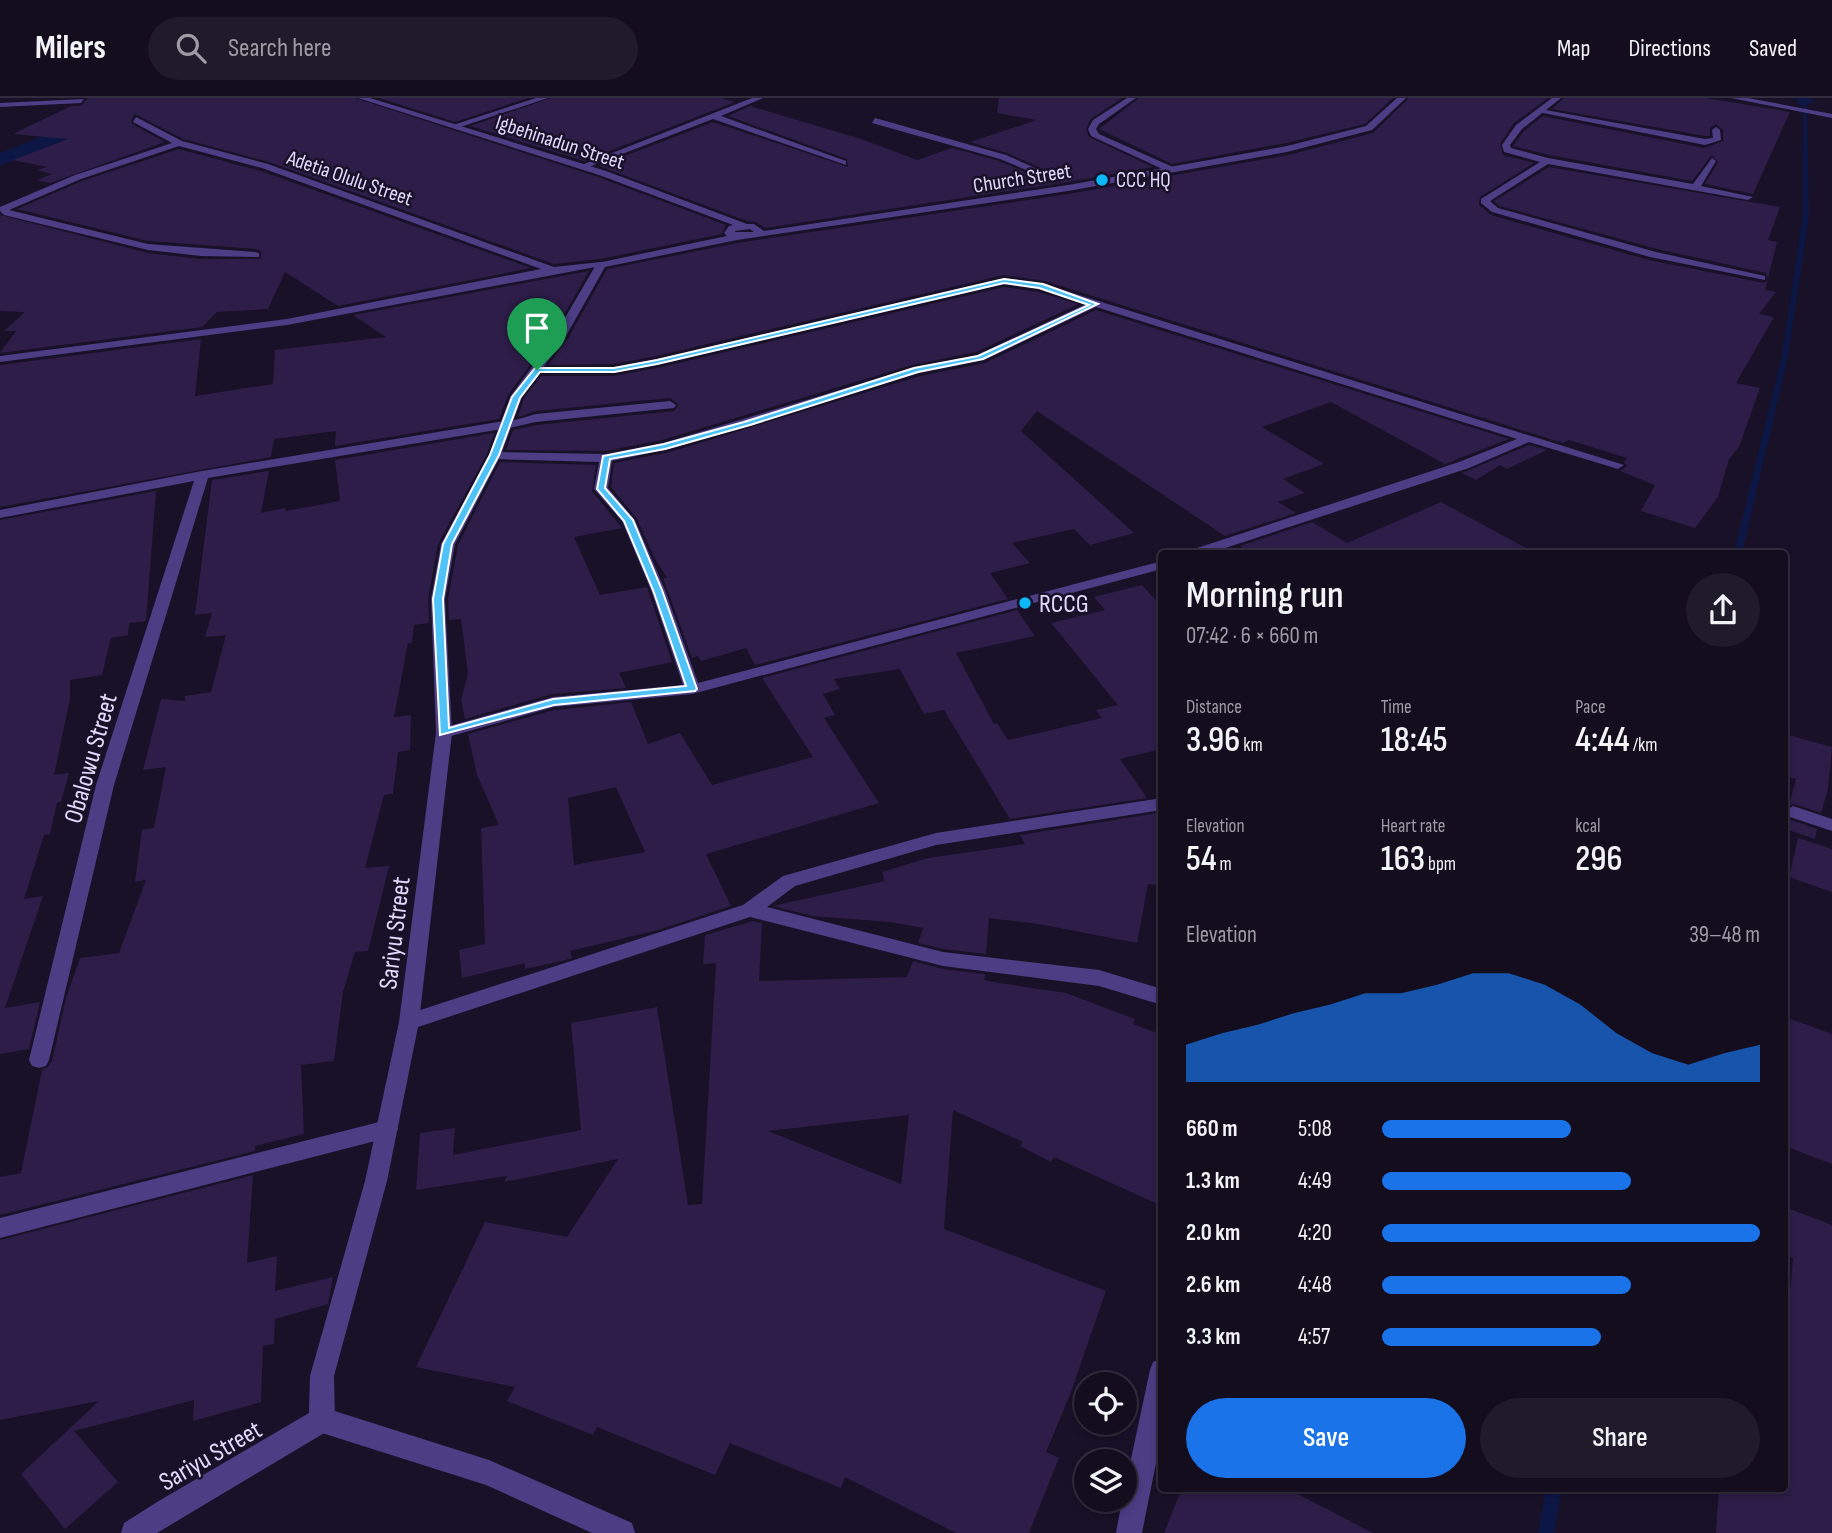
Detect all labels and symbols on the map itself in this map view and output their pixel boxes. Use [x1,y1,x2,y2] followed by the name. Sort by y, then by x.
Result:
[492,110,627,175] street label: Igbehinadun Street
[283,145,416,212] street label: Adetia Olulu Street
[971,158,1073,199] street label: Church Street
[1116,168,1171,193] place label: CCC HQ
[1094,172,1110,188] marker: CCC HQ
[507,298,567,370] pin
[1039,589,1089,620] place label: RCCG
[1017,595,1033,611] marker: RCCG
[58,690,125,827] street label: Obalowu Street
[373,875,418,991] street label: Sariyu Street
[154,1415,268,1498] street label: Sariyu Street

